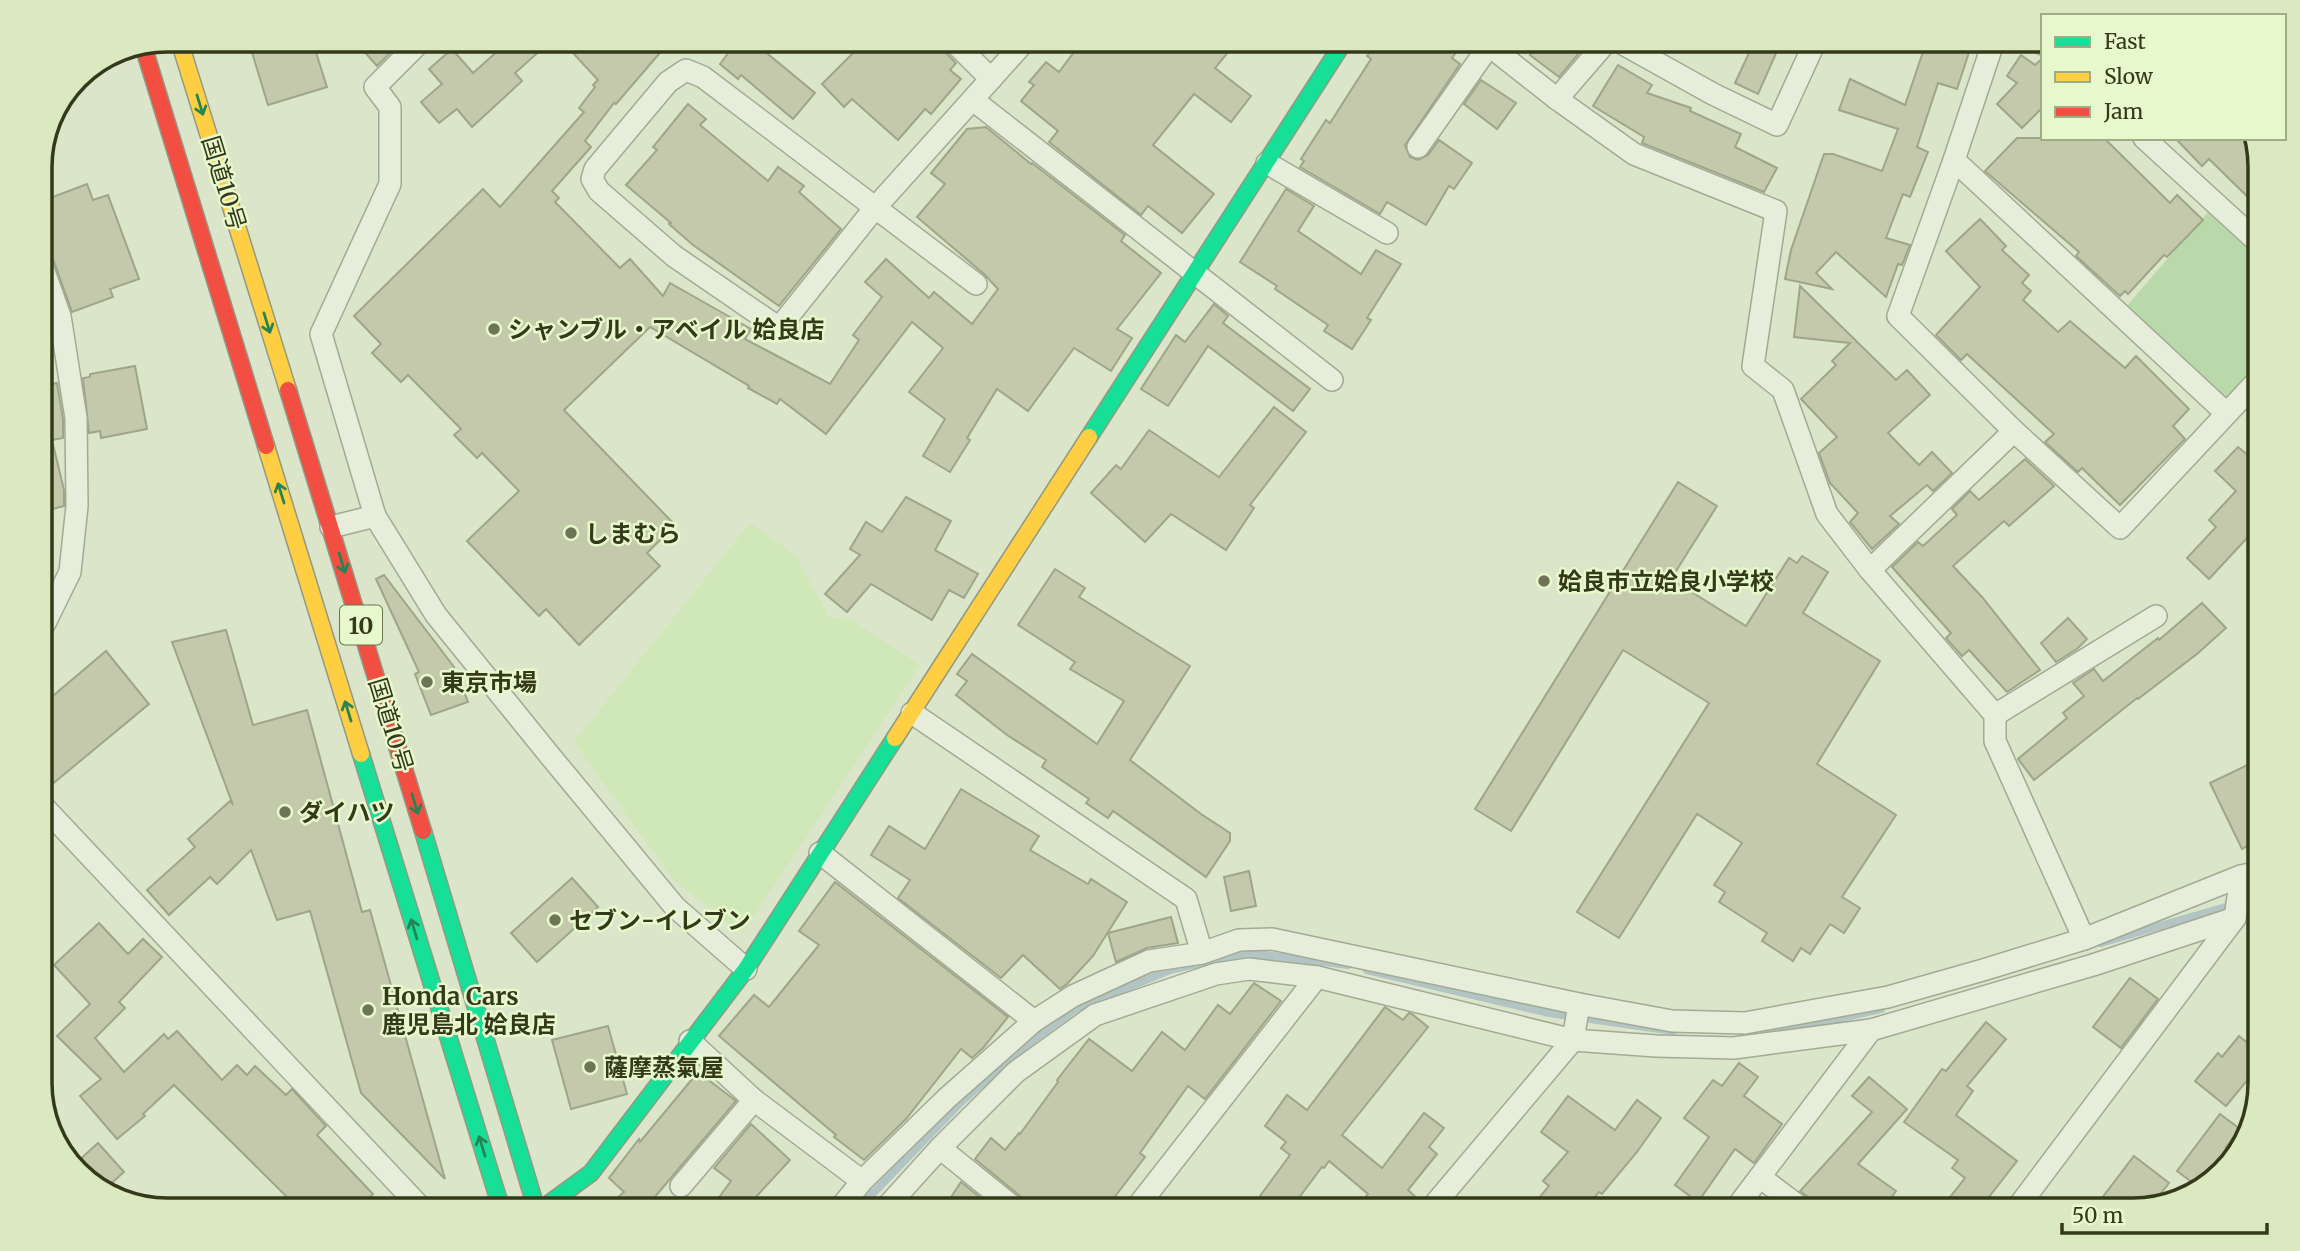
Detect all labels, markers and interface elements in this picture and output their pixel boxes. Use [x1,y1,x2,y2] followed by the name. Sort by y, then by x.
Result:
[2041,14,2286,140] legend
[2104,28,2146,55] text: Fast
[2104,63,2153,90] text: Slow
[194,94,207,116] one-way arrow
[2103,98,2143,125] text: Jam
[195,132,253,234] street label: 国道10号
[262,311,275,333] one-way arrow
[508,314,825,345] place label: シャンブル・アベイル 姶良店
[486,321,502,337] marker: シャンブル・アベイル 姶良店
[274,483,286,505] one-way arrow
[585,518,681,549] place label: しまむら
[563,525,579,541] marker: しまむら
[337,552,350,574] one-way arrow
[1558,566,1774,597] place label: 姶良市立姶良小学校
[1536,573,1552,589] marker: 姶良市立姶良小学校
[340,606,382,645] road number: 10
[441,667,537,698] place label: 東京市場
[362,674,420,776] street label: 国道10号
[419,674,435,690] marker: 東京市場
[340,700,353,722] one-way arrow
[410,793,423,815] one-way arrow
[299,797,395,828] place label: ダイハツ
[277,804,293,820] marker: ダイハツ
[569,905,751,936] place label: セブン-イレブン
[547,912,563,928] marker: セブン-イレブン
[406,918,419,940] one-way arrow
[382,981,556,1040] place label: Honda Cars 鹿児島北 姶良店
[360,1002,376,1018] marker: Honda Cars 鹿児島北 姶良店
[604,1052,724,1083] place label: 薩摩蒸氣屋
[582,1059,598,1075] marker: 薩摩蒸氣屋
[474,1135,487,1157] one-way arrow
[2062,1192,2267,1236] scale bar
[2072,1202,2123,1229] text: 50 m

